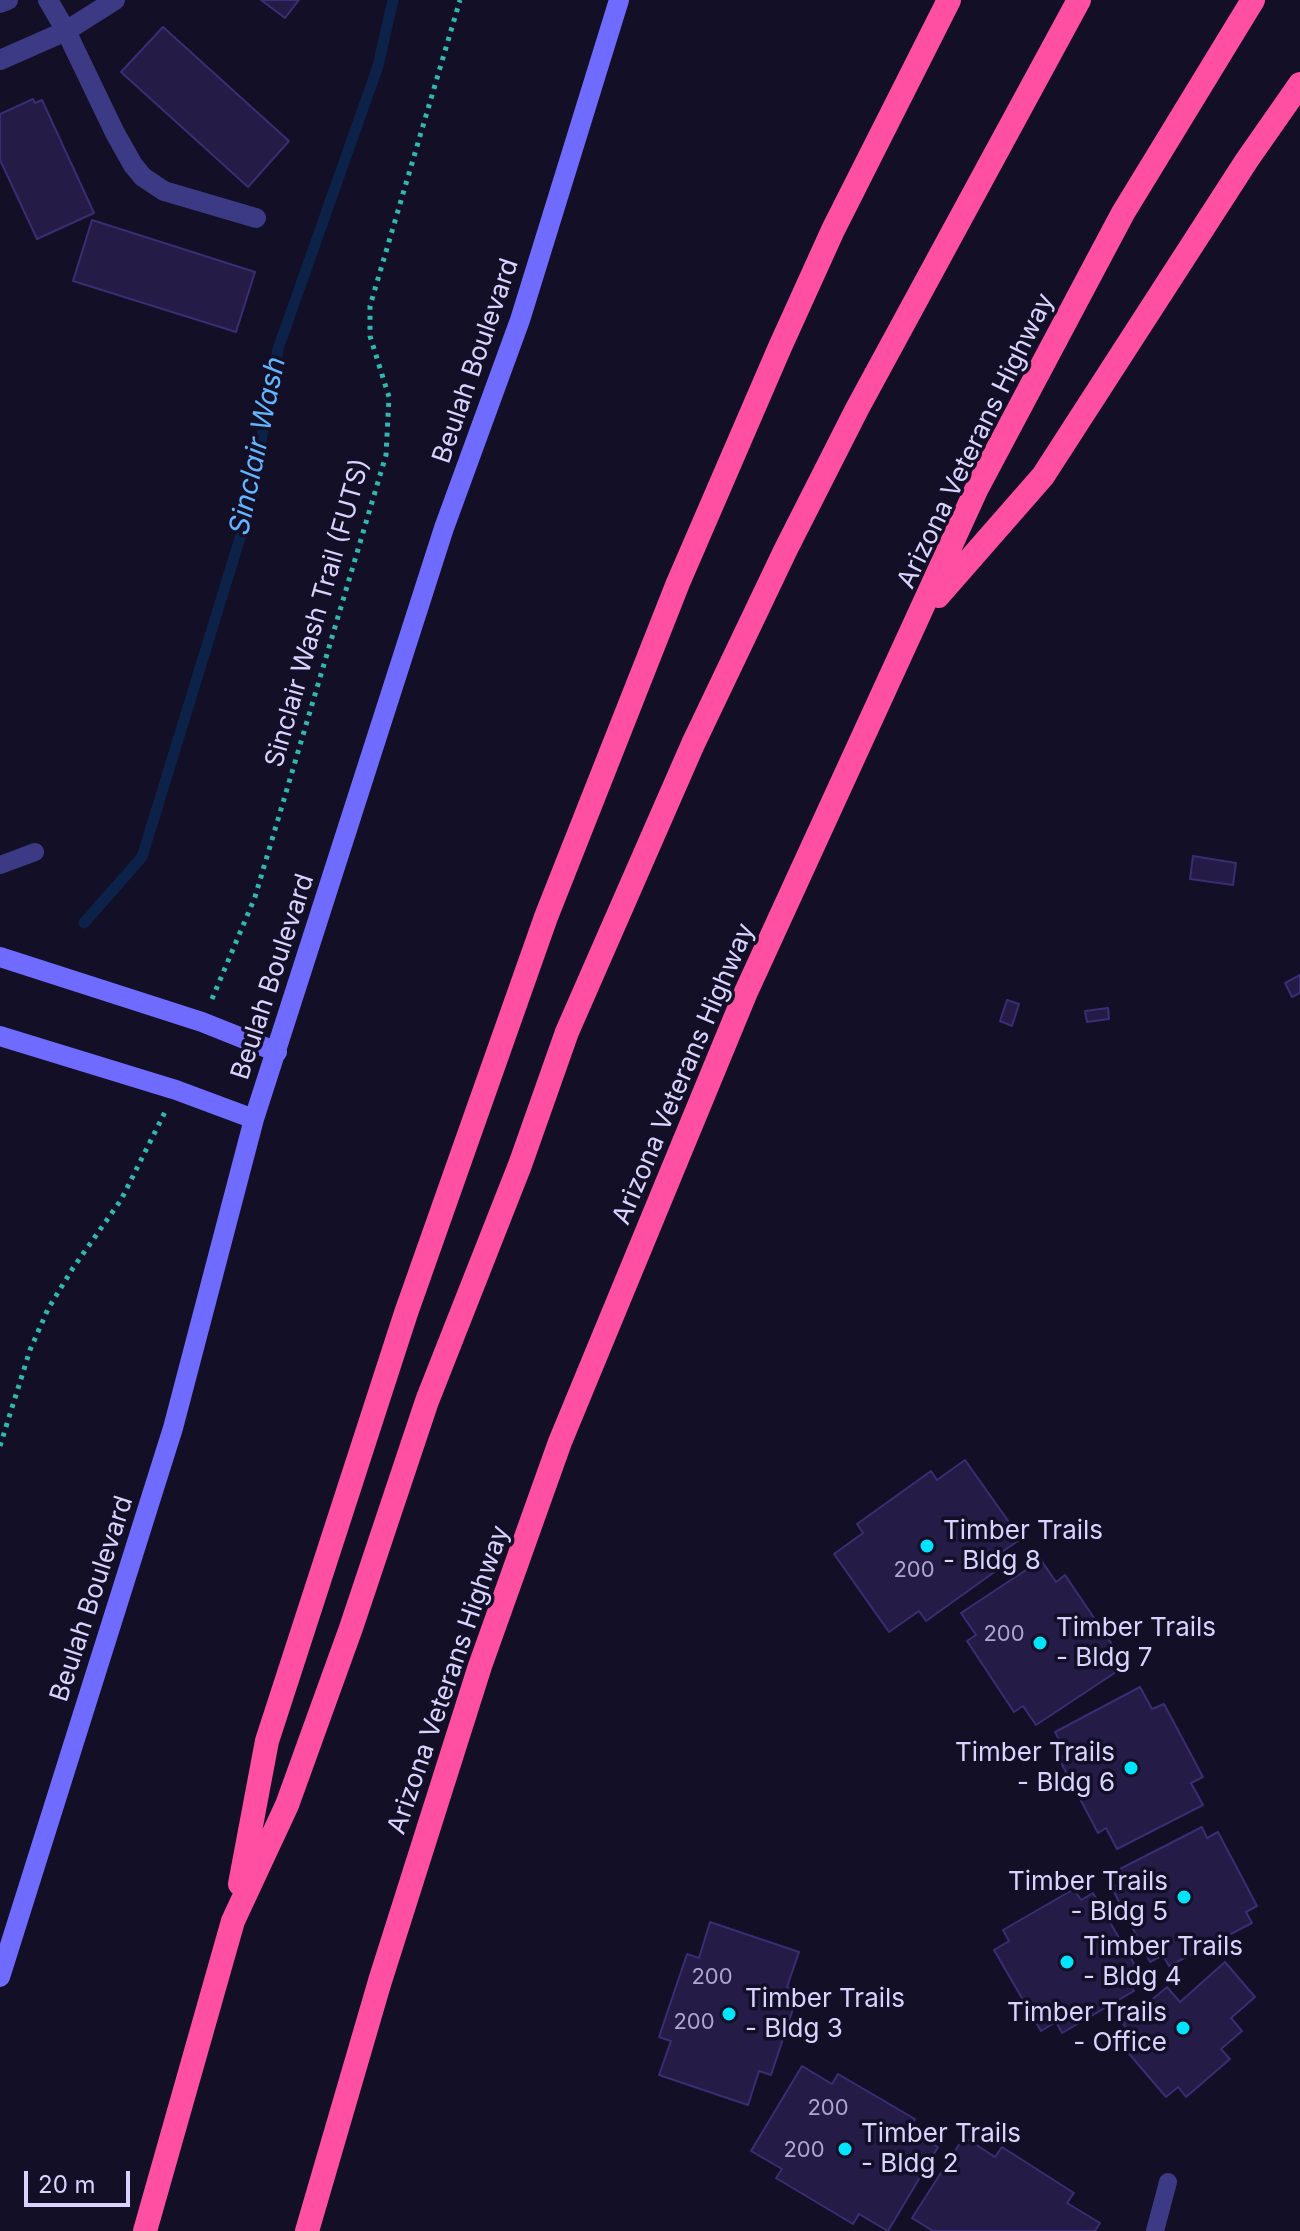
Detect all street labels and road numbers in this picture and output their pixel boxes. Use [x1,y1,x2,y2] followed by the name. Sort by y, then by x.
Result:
[426,255,526,467] street label: Beulah Boulevard
[891,288,1061,594] street label: Arizona Veterans Highway
[259,455,377,771] street label: Sinclair Wash Trail (FUTS)
[225,870,321,1084] street label: Beulah Boulevard
[606,919,762,1229] street label: Arizona Veterans Highway
[44,1492,140,1706] street label: Beulah Boulevard
[381,1522,517,1838] street label: Arizona Veterans Highway

